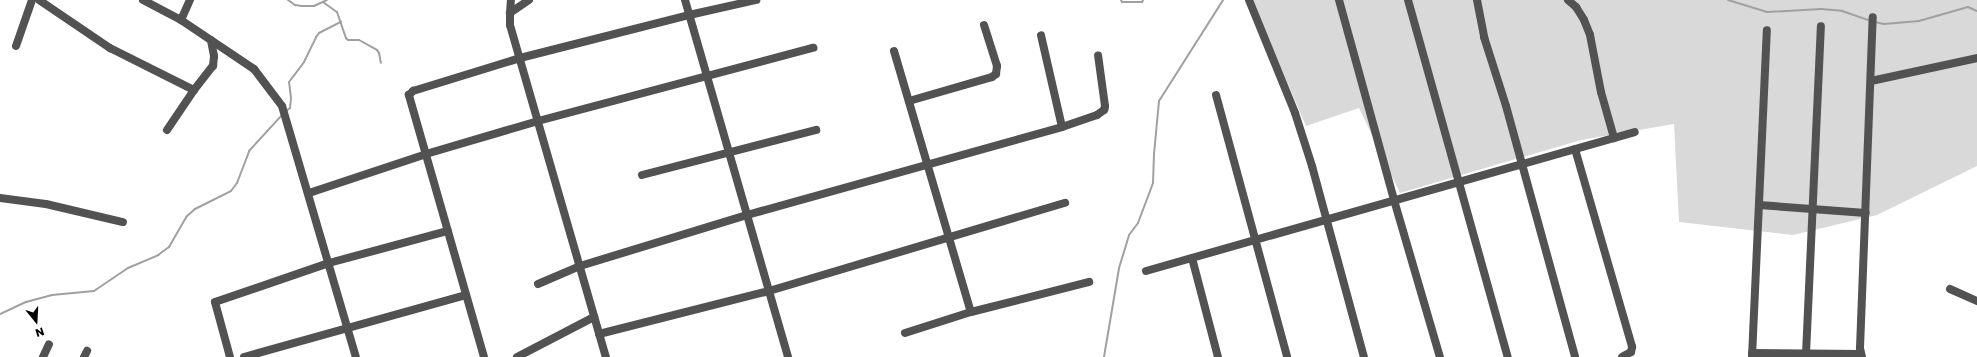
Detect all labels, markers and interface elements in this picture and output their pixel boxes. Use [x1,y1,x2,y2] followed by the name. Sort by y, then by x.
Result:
[16,301,56,341] north arrow
[33,324,46,341] text: N

